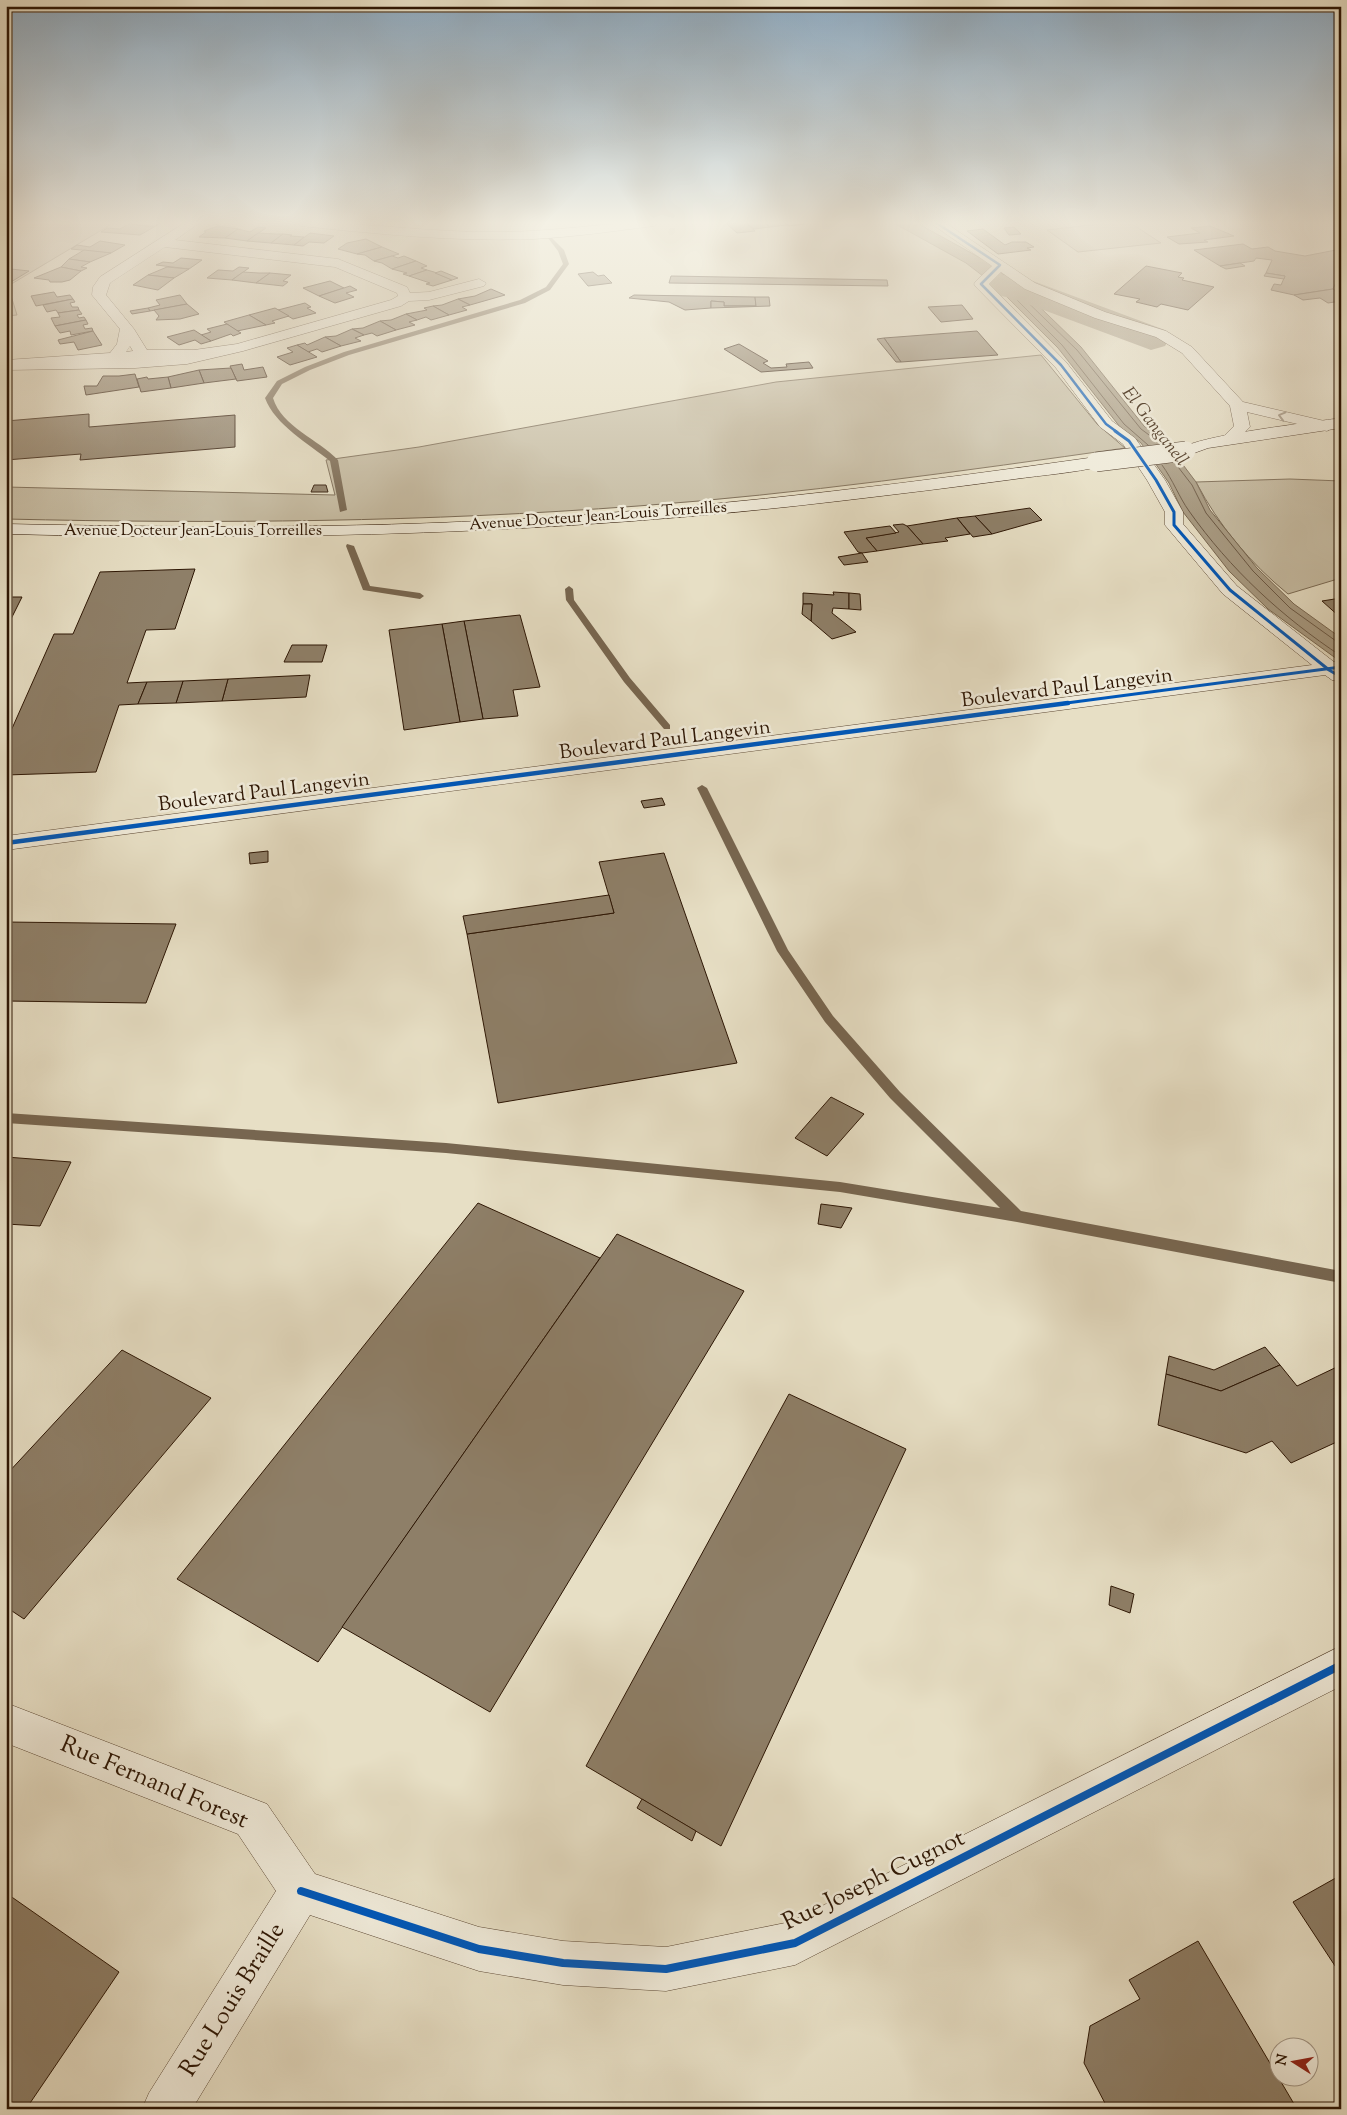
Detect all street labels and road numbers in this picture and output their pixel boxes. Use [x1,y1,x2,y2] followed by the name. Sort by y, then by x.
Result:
[468,497,728,537] street label: Avenue Docteur Jean-Louis Torreilles
[64,520,322,543] street label: Avenue Docteur Jean-Louis Torreilles
[960,662,1175,716] street label: Boulevard Paul Langevin
[558,714,773,768] street label: Boulevard Paul Langevin
[157,766,372,820] street label: Boulevard Paul Langevin
[55,1728,253,1838] street label: Rue Fernand Forest
[777,1822,971,1940] street label: Rue Joseph Cugnot
[172,1916,294,2084] street label: Rue Louis Braille

